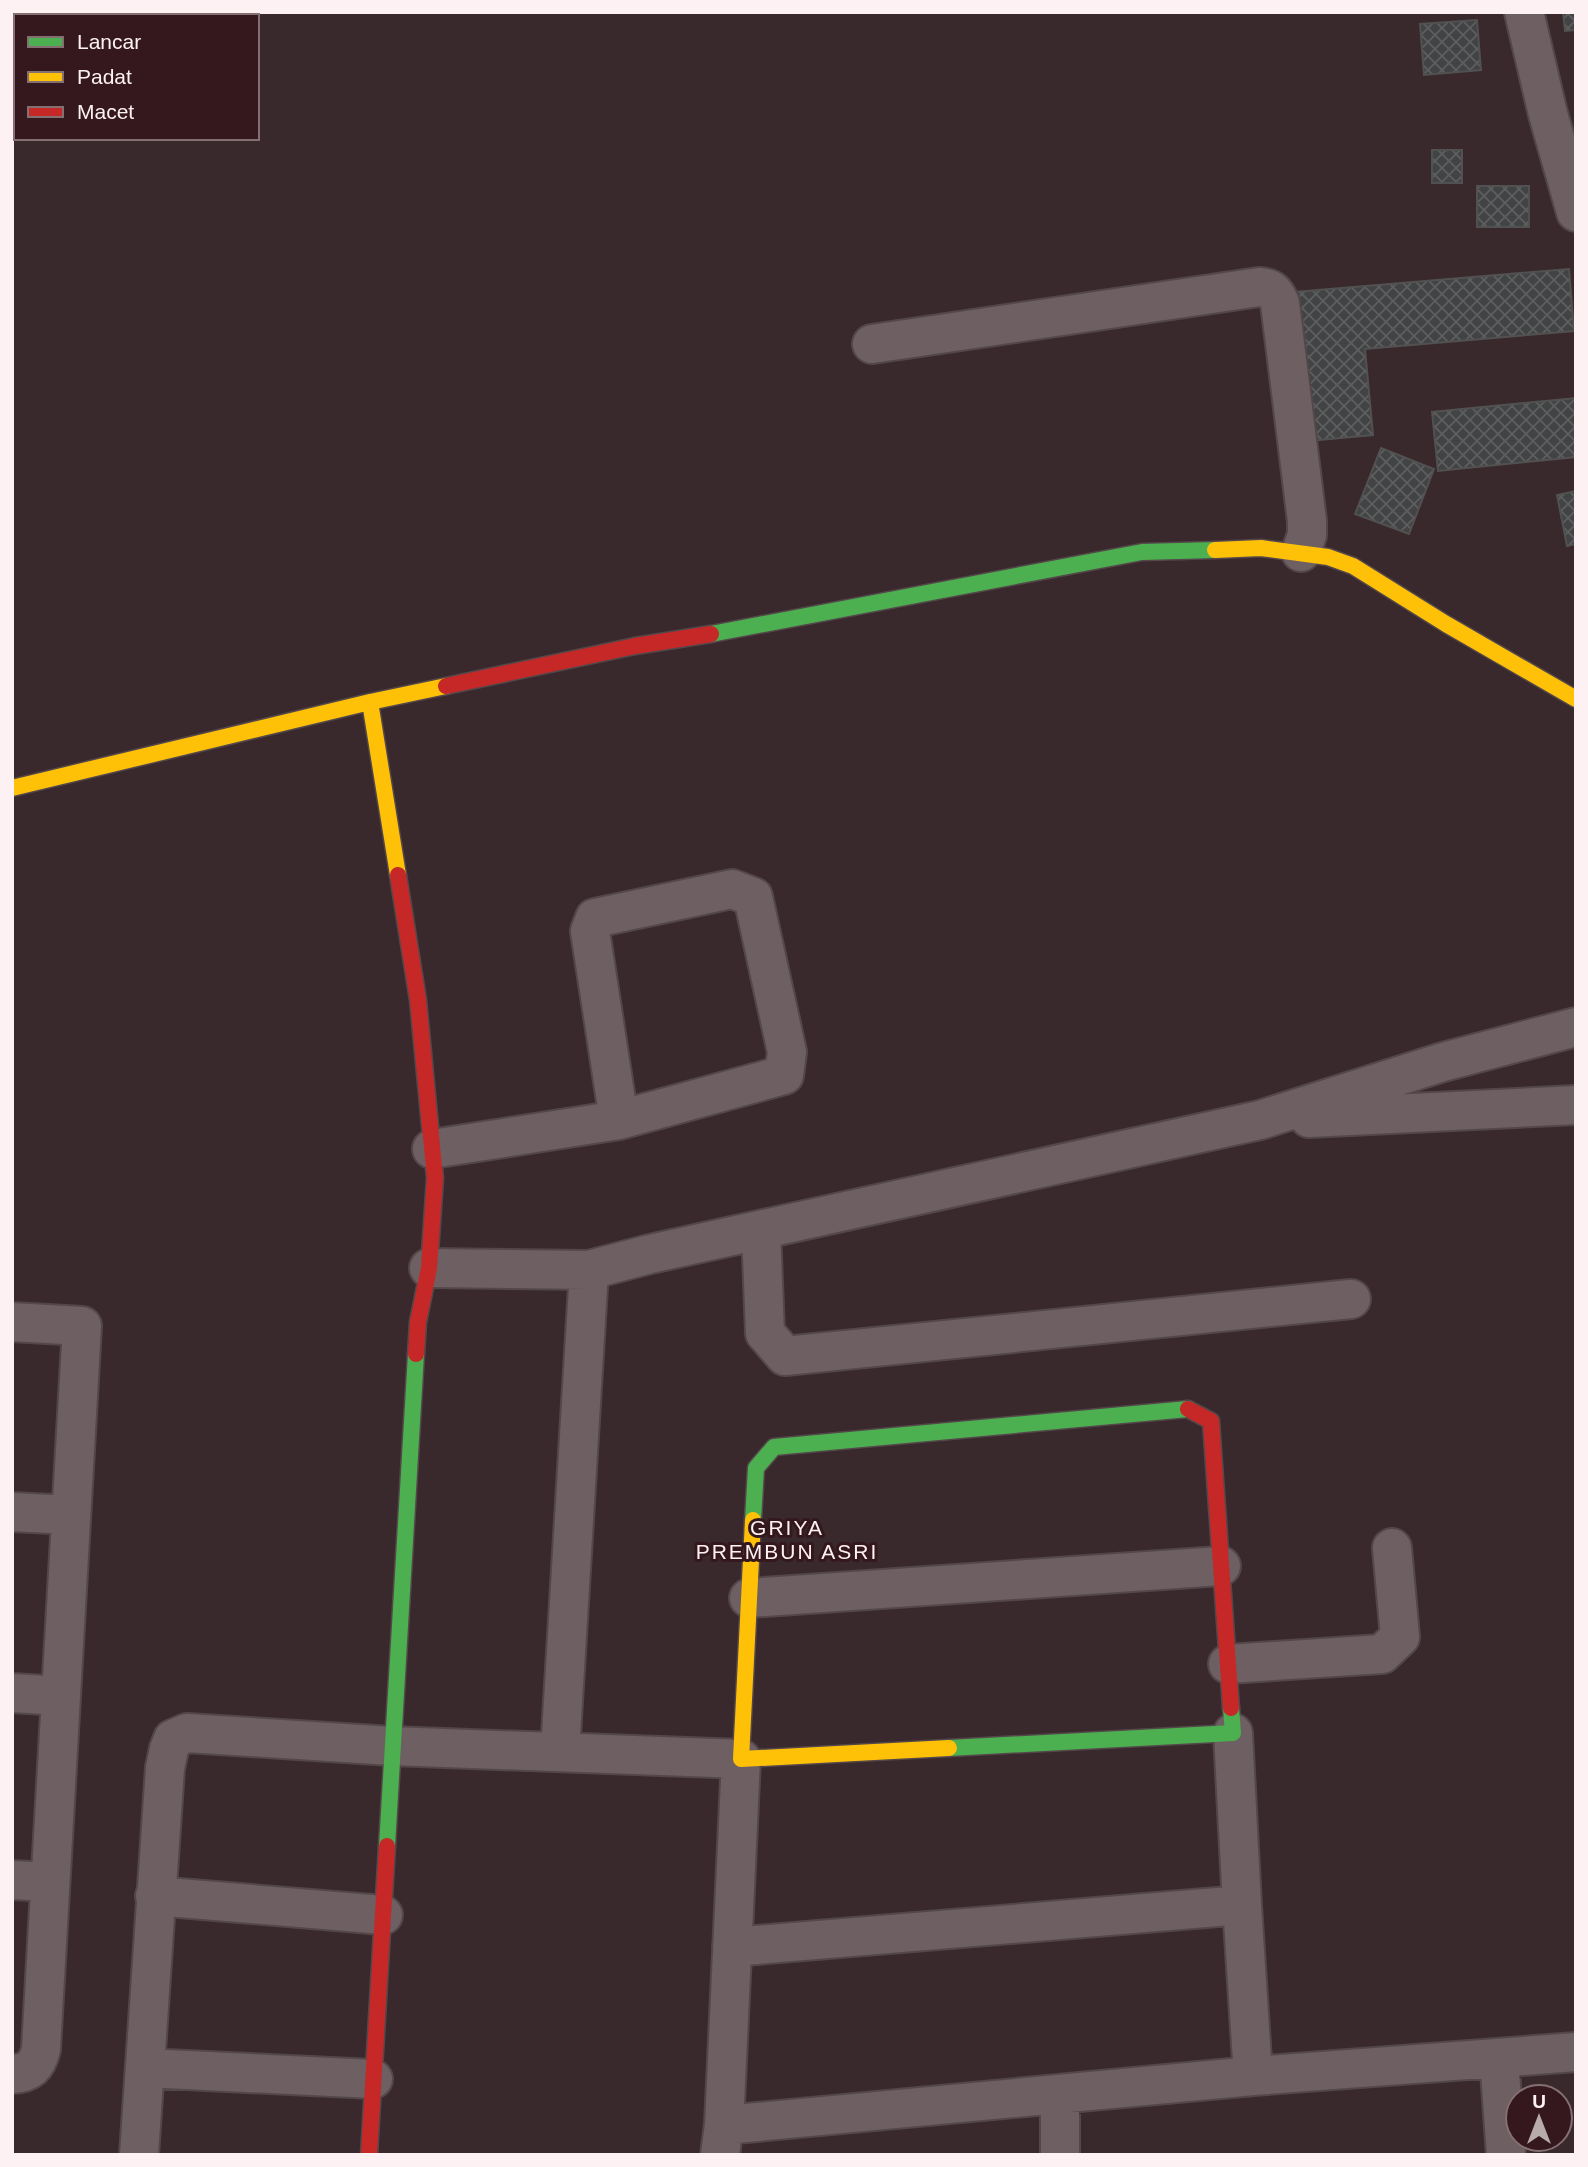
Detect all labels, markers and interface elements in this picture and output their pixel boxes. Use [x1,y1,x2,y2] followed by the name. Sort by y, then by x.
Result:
[14,14,259,140] legend
[77,30,141,53] text: Lancar
[77,65,132,88] text: Padat
[77,100,134,123] text: Macet
[696,1516,878,1563] district label: GRIYA PREMBUN ASRI
[1504,2083,1574,2153] north arrow
[1532,2091,1546,2112] text: U

